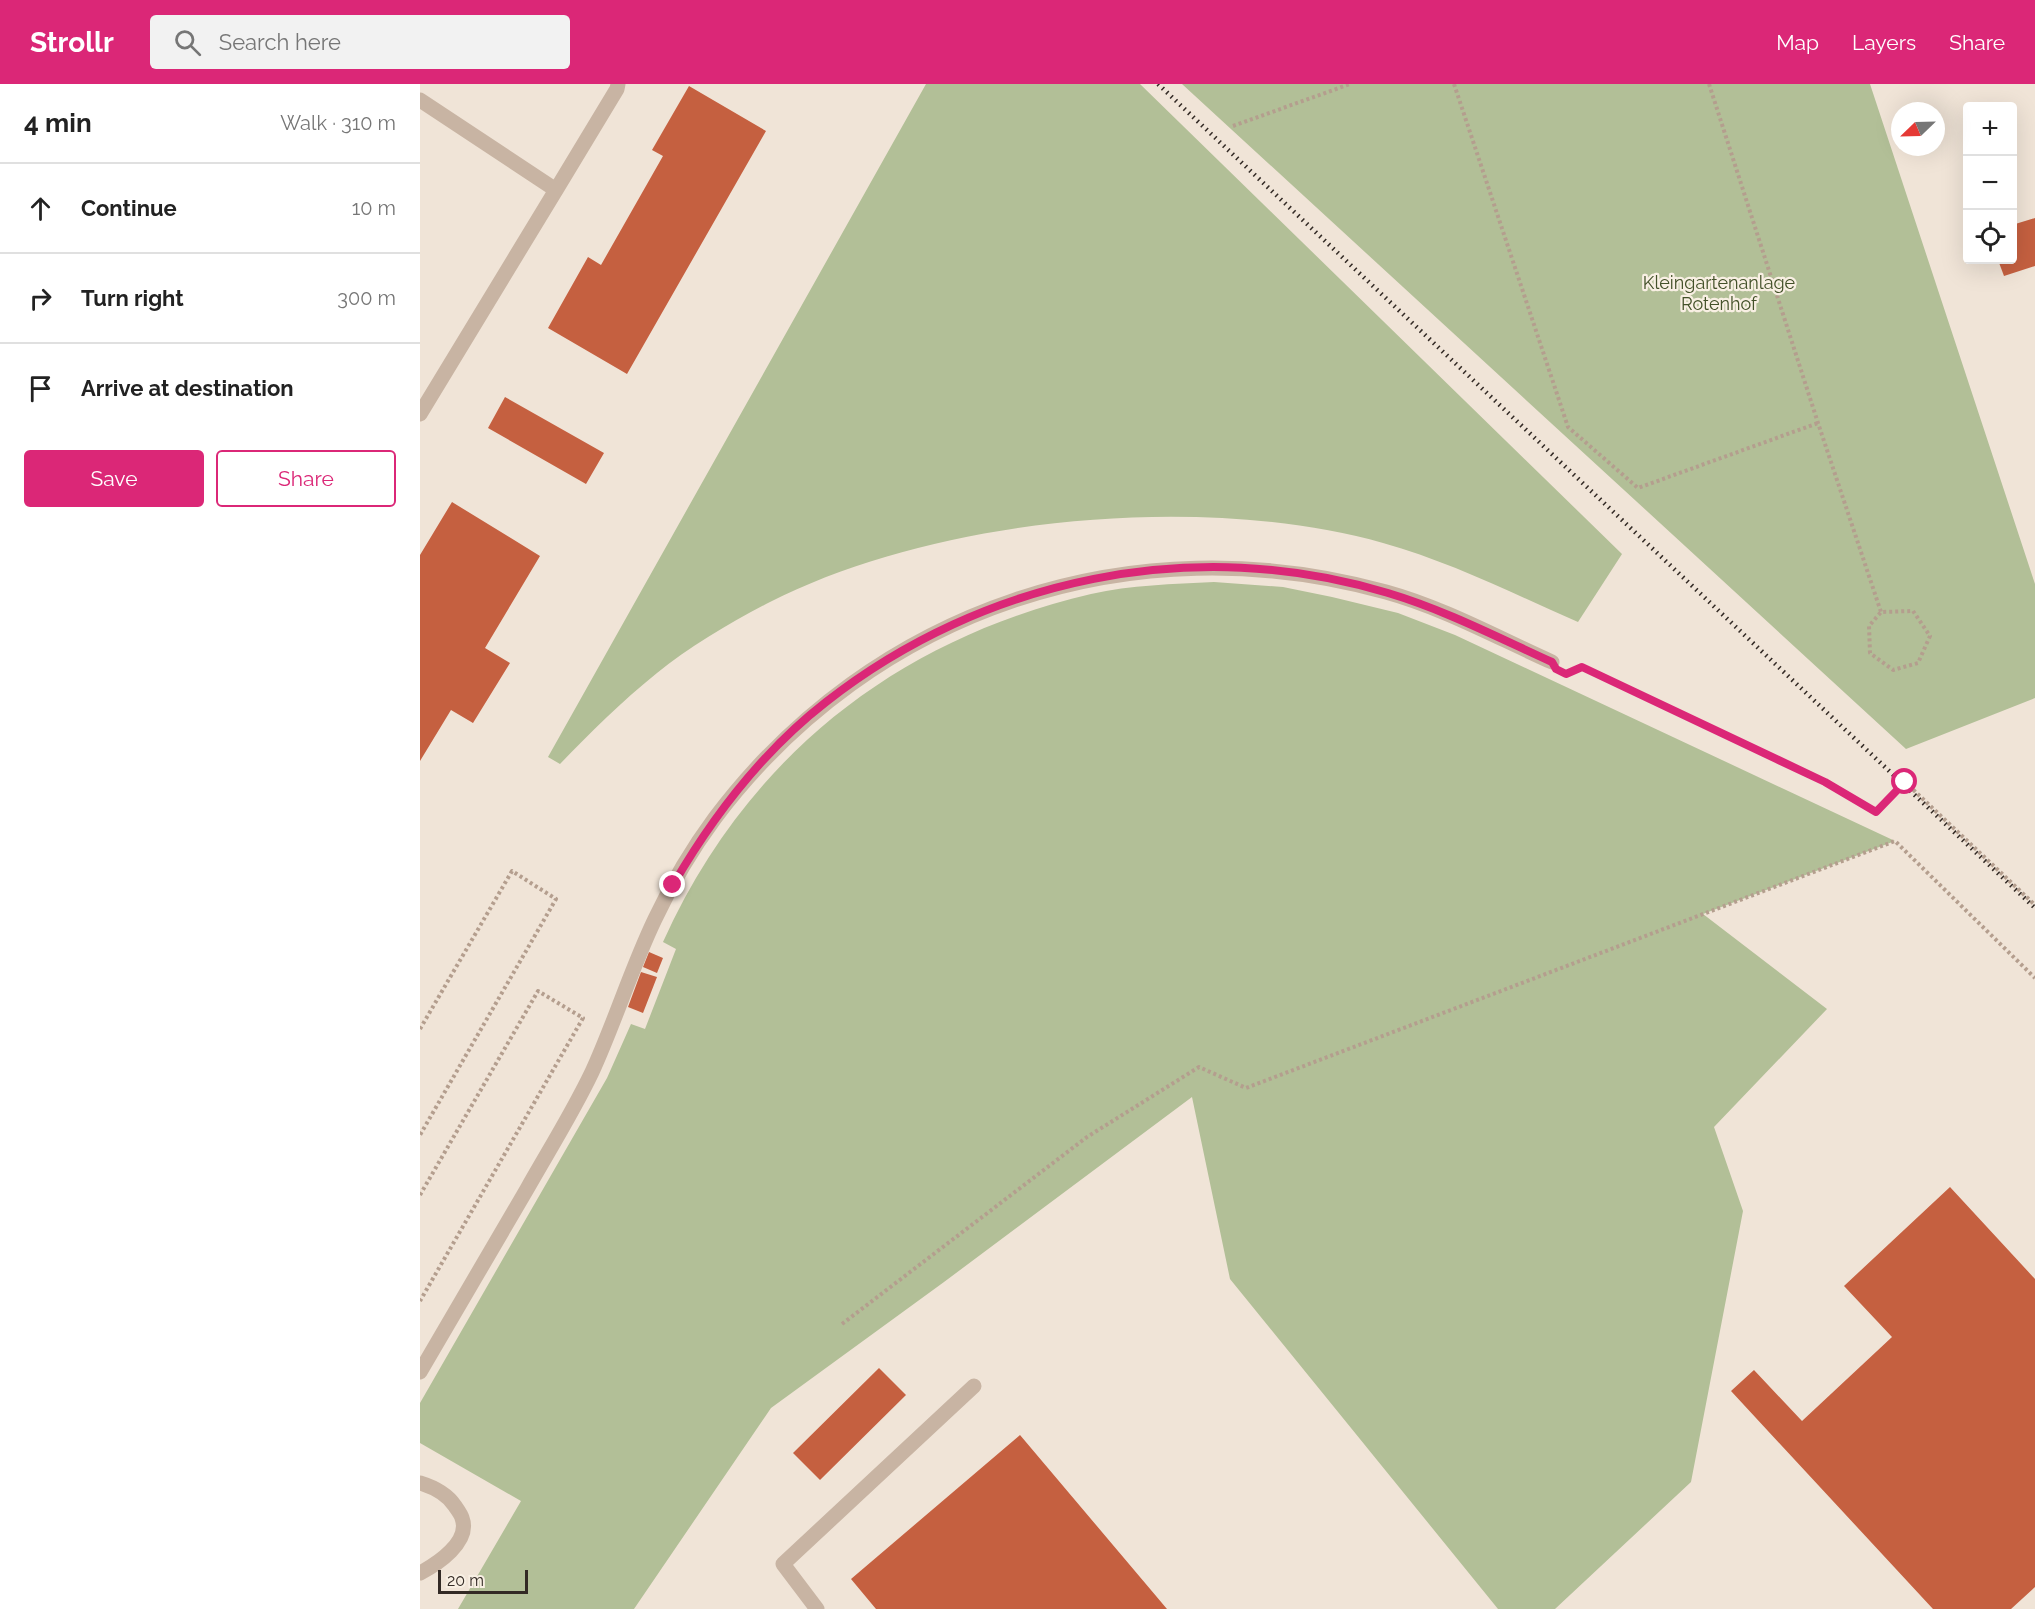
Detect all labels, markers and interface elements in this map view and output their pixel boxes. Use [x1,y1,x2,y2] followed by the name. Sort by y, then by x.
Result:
[150,15,570,69] search box
[30,26,114,59] text: Strollr
[171,26,204,59] icon: search
[219,29,341,55] text: Search here
[1776,30,1819,55] text: Map
[1852,30,1916,55] text: Layers
[1949,30,2005,55] text: Share
[1891,102,1945,156] north arrow
[1963,102,2017,264] map controls
[1963,102,2017,156] button: +
[24,108,92,138] text: 4 min
[280,111,396,135] text: Walk · 310 m
[1963,156,2017,210] button: −
[24,192,57,225] icon: ahead
[81,195,177,221] text: Continue
[352,196,396,220] text: 10 m
[1963,210,2017,264] button: locate
[1643,272,1796,314] park label: Kleingartenanlage Rotenhof
[24,282,57,315] icon: right
[81,285,184,311] text: Turn right
[337,286,396,310] text: 300 m
[24,372,57,405] icon: arrive
[81,375,294,401] text: Arrive at destination
[24,450,204,507] button: Save
[216,450,396,507] button: Share
[1891,768,1917,794] route start
[659,871,685,897] route end
[438,1567,528,1594] scale bar
[447,1571,484,1590] text: 20 m

